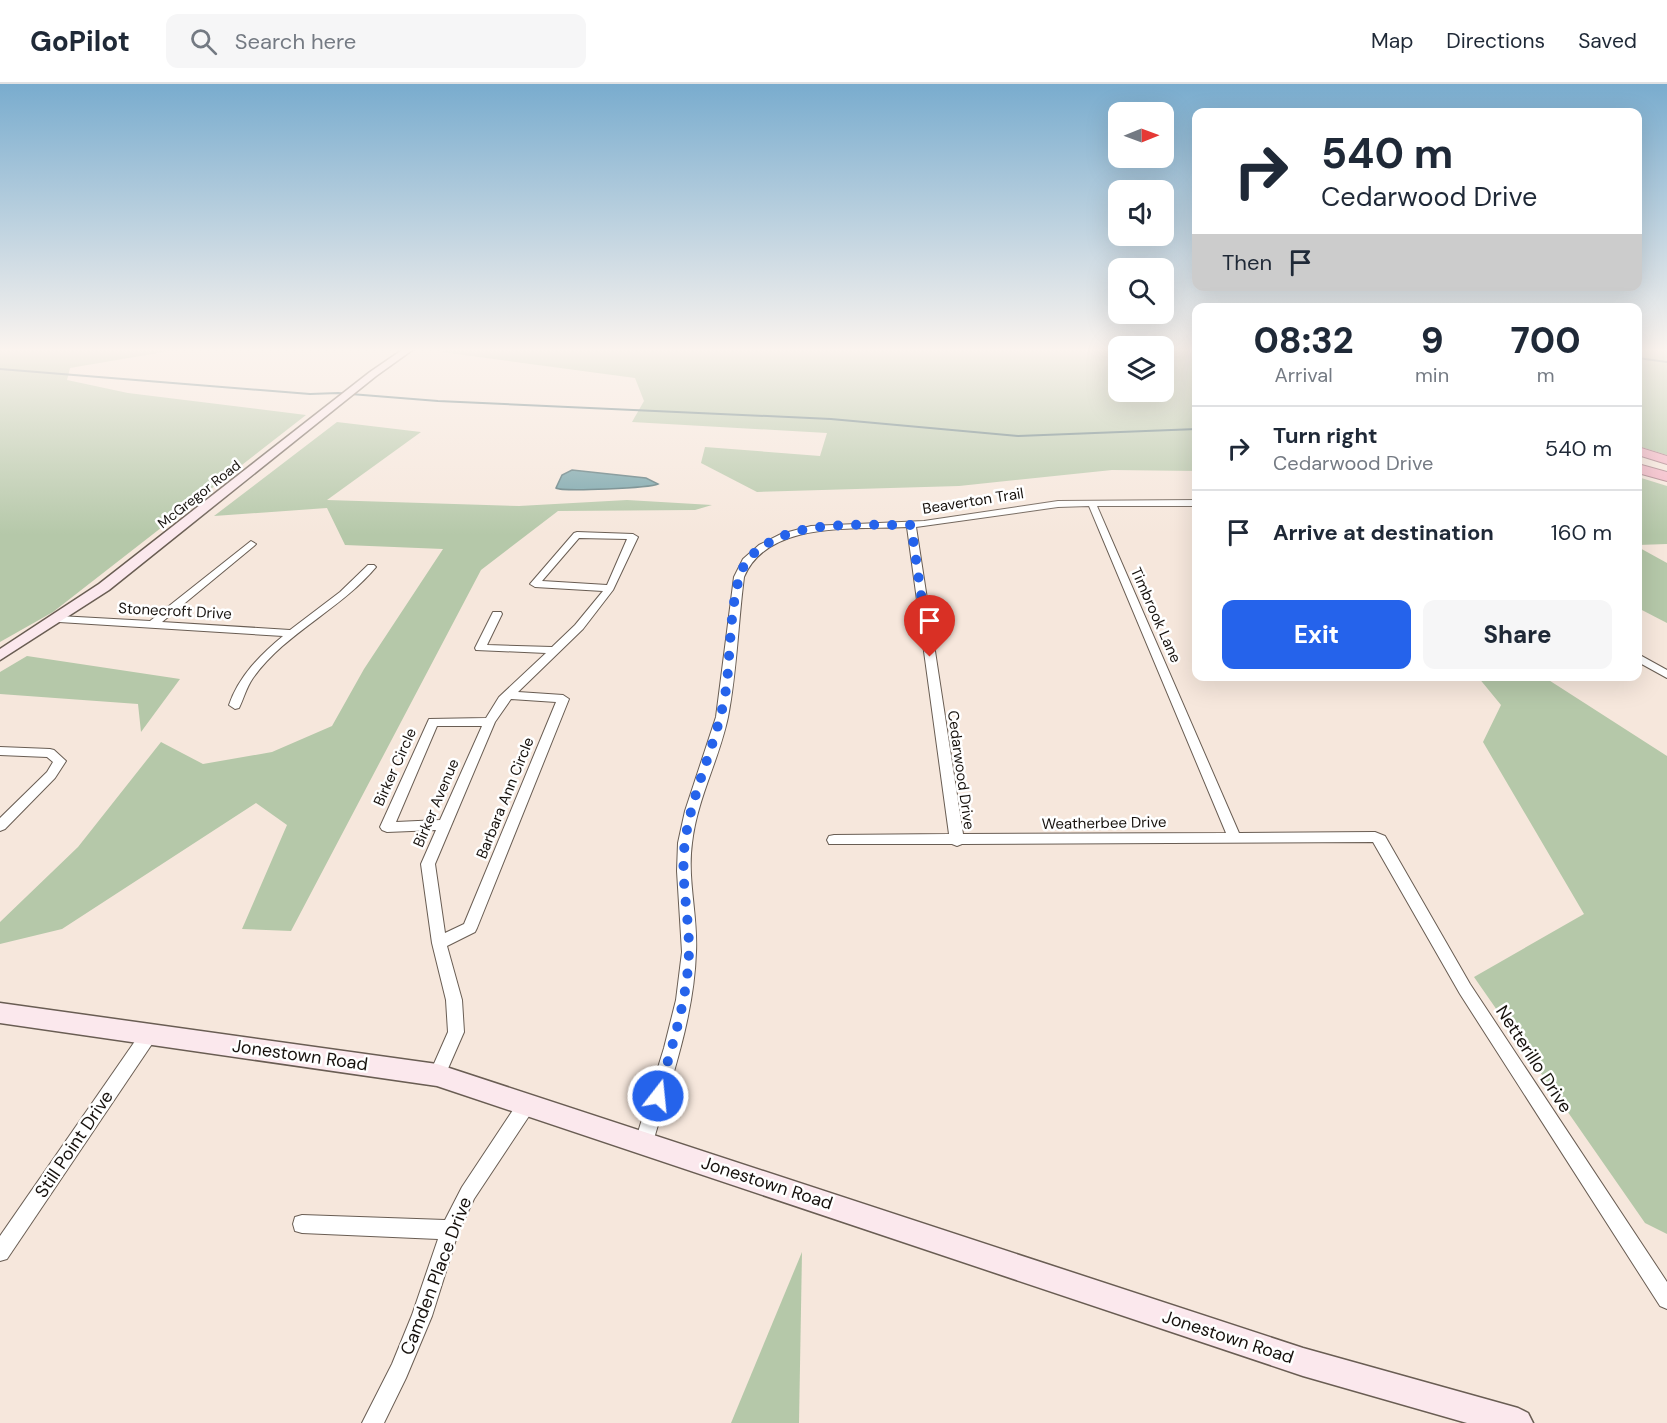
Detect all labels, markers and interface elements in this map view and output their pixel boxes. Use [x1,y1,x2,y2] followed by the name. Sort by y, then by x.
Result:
[166,14,586,68] search box
[30,23,130,60] text: GoPilot
[187,25,220,58] icon: search
[235,27,356,56] text: Search here
[1371,27,1413,55] text: Map
[1446,27,1545,55] text: Directions
[1578,27,1637,55] text: Saved
[1108,102,1174,168] north arrow
[1108,102,1174,402] map controls
[1321,126,1453,181] text: 540 m
[1222,132,1300,210] icon: right
[1321,179,1537,214] text: Cedarwood Drive
[1108,180,1174,246] button: sound
[1284,246,1317,279] icon: arrive
[1222,248,1272,277] text: Then
[1108,258,1174,324] button: search
[1253,317,1354,364] text: 08:32
[1421,317,1444,364] text: 9
[1511,317,1581,364] text: 700
[1108,336,1174,402] button: layers
[1274,362,1333,388] text: Arrival
[1415,362,1449,388] text: min
[1537,362,1554,388] text: m
[1273,421,1378,450] text: Turn right
[1222,432,1255,465] icon: right
[1545,434,1612,463] text: 540 m
[1273,450,1433,476] text: Cedarwood Drive
[154,456,244,532] street label: McGregor Road
[921,483,1025,519] street label: Beaverton Trail
[1222,516,1255,549] icon: arrive
[1273,518,1494,547] text: Arrive at destination
[1551,518,1612,547] text: 160 m
[1126,564,1186,666] street label: Timbrook Lane
[904,595,955,657] pin
[118,598,232,624] street label: Stonecroft Drive
[1222,600,1411,669] button: Exit
[1423,600,1612,669] button: Share
[913,604,946,637] icon: arrive
[943,709,979,831] street label: Cedarwood Drive
[369,725,421,809] street label: Birker Circle
[472,734,538,862] street label: Barbara Ann Circle
[408,756,464,850] street label: Birker Avenue
[1041,812,1167,834] street label: Weatherbee Drive
[1490,1001,1578,1117] street label: Netterillo Drive
[231,1034,369,1076] street label: Jonestown Road
[626,1064,690,1128] position arrow
[29,1086,119,1202] street label: Still Point Drive
[698,1150,836,1216] street label: Jonestown Road
[395,1193,477,1359] street label: Camden Place Drive
[1159,1304,1297,1370] street label: Jonestown Road

